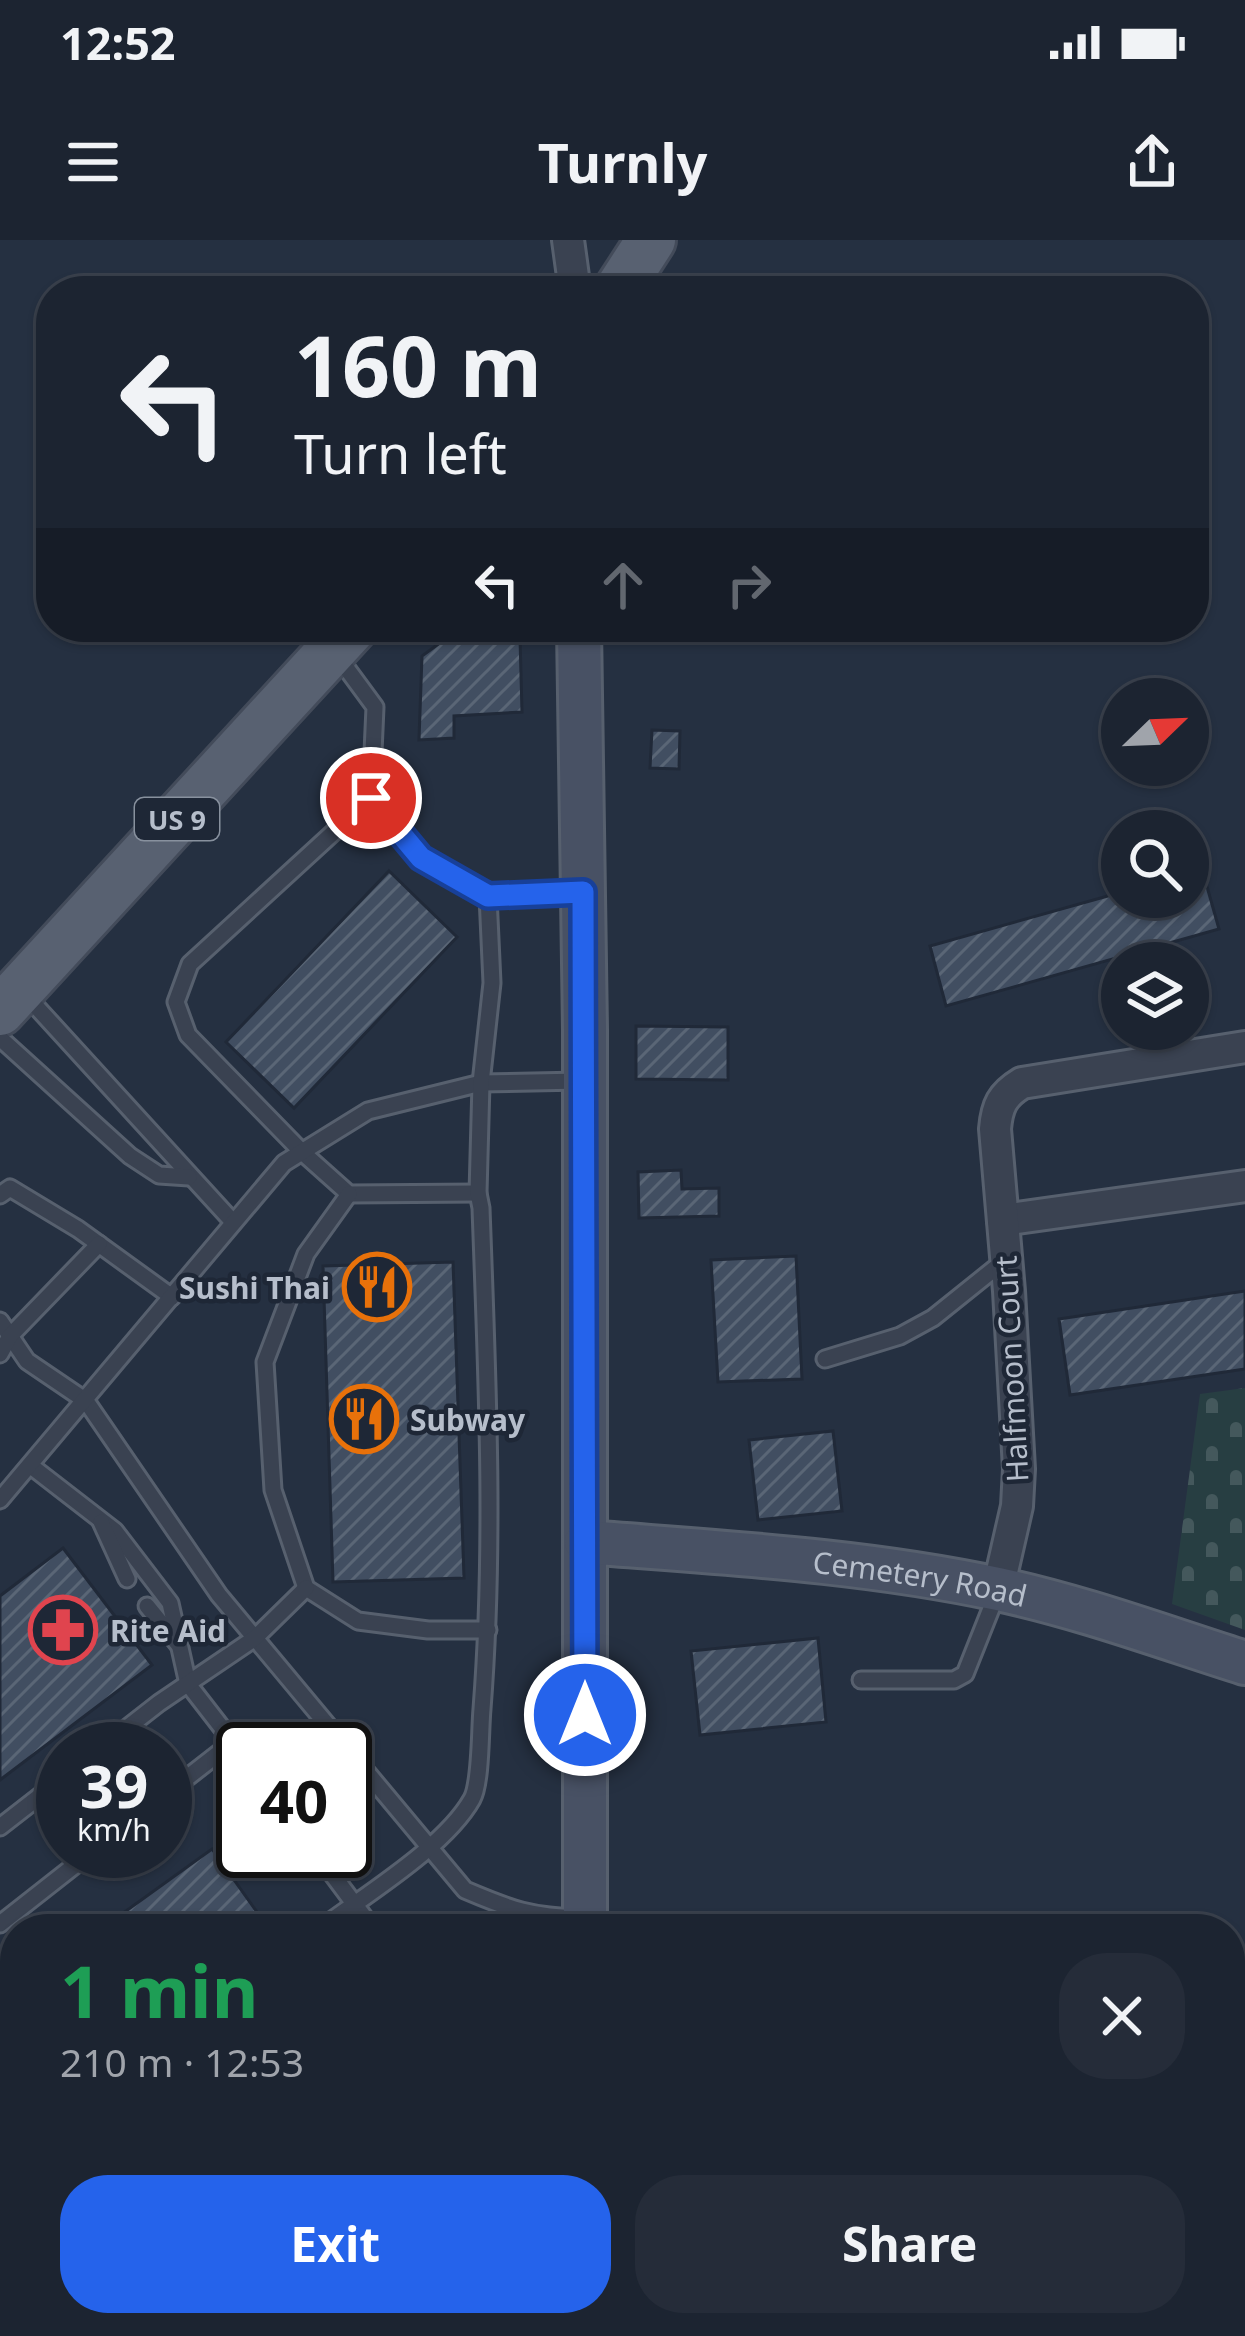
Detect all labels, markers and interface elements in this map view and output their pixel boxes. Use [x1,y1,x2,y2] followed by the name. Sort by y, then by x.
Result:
[60,12,176,73] text: 12:52
[538,125,707,199] text: Turnly
[60,129,126,195] icon: menu
[1119,129,1185,195] icon: share
[294,307,542,422] text: 160 m
[96,324,252,480] icon: left
[294,416,507,490] text: Turn left
[464,552,530,618] icon: left
[590,552,656,618] icon: ahead
[716,552,782,618] icon: right
[1101,678,1209,786] north arrow
[1101,678,1209,1050] map controls
[320,747,422,849] pin
[338,765,404,831] icon: arrive
[135,798,219,840] road number: US 9
[1101,810,1209,918] button: search
[1101,942,1209,1050] button: layers
[342,1252,412,1322] restaurant icon: Sushi Thai
[985,1255,1037,1483] street label: Halfmoon Court
[179,1267,330,1308] place label: Sushi Thai
[329,1384,399,1454] restaurant icon: Subway
[410,1399,526,1440] place label: Subway
[811,1540,1031,1615] street label: Cemetery Road
[28,1595,98,1665] pharmacy icon: Rite Aid
[110,1610,226,1651] place label: Rite Aid
[522,1652,648,1778] position arrow
[216,1722,372,1878] speed limit sign: 40
[80,1744,148,1826] text: 39
[77,1809,151,1850] text: km/h
[60,1941,258,2039] text: 1 min
[1059,1953,1185,2079] button: close
[60,2035,304,2088] text: 210 m · 12:53
[60,2175,611,2313] button: Exit
[635,2175,1185,2313] button: Share

